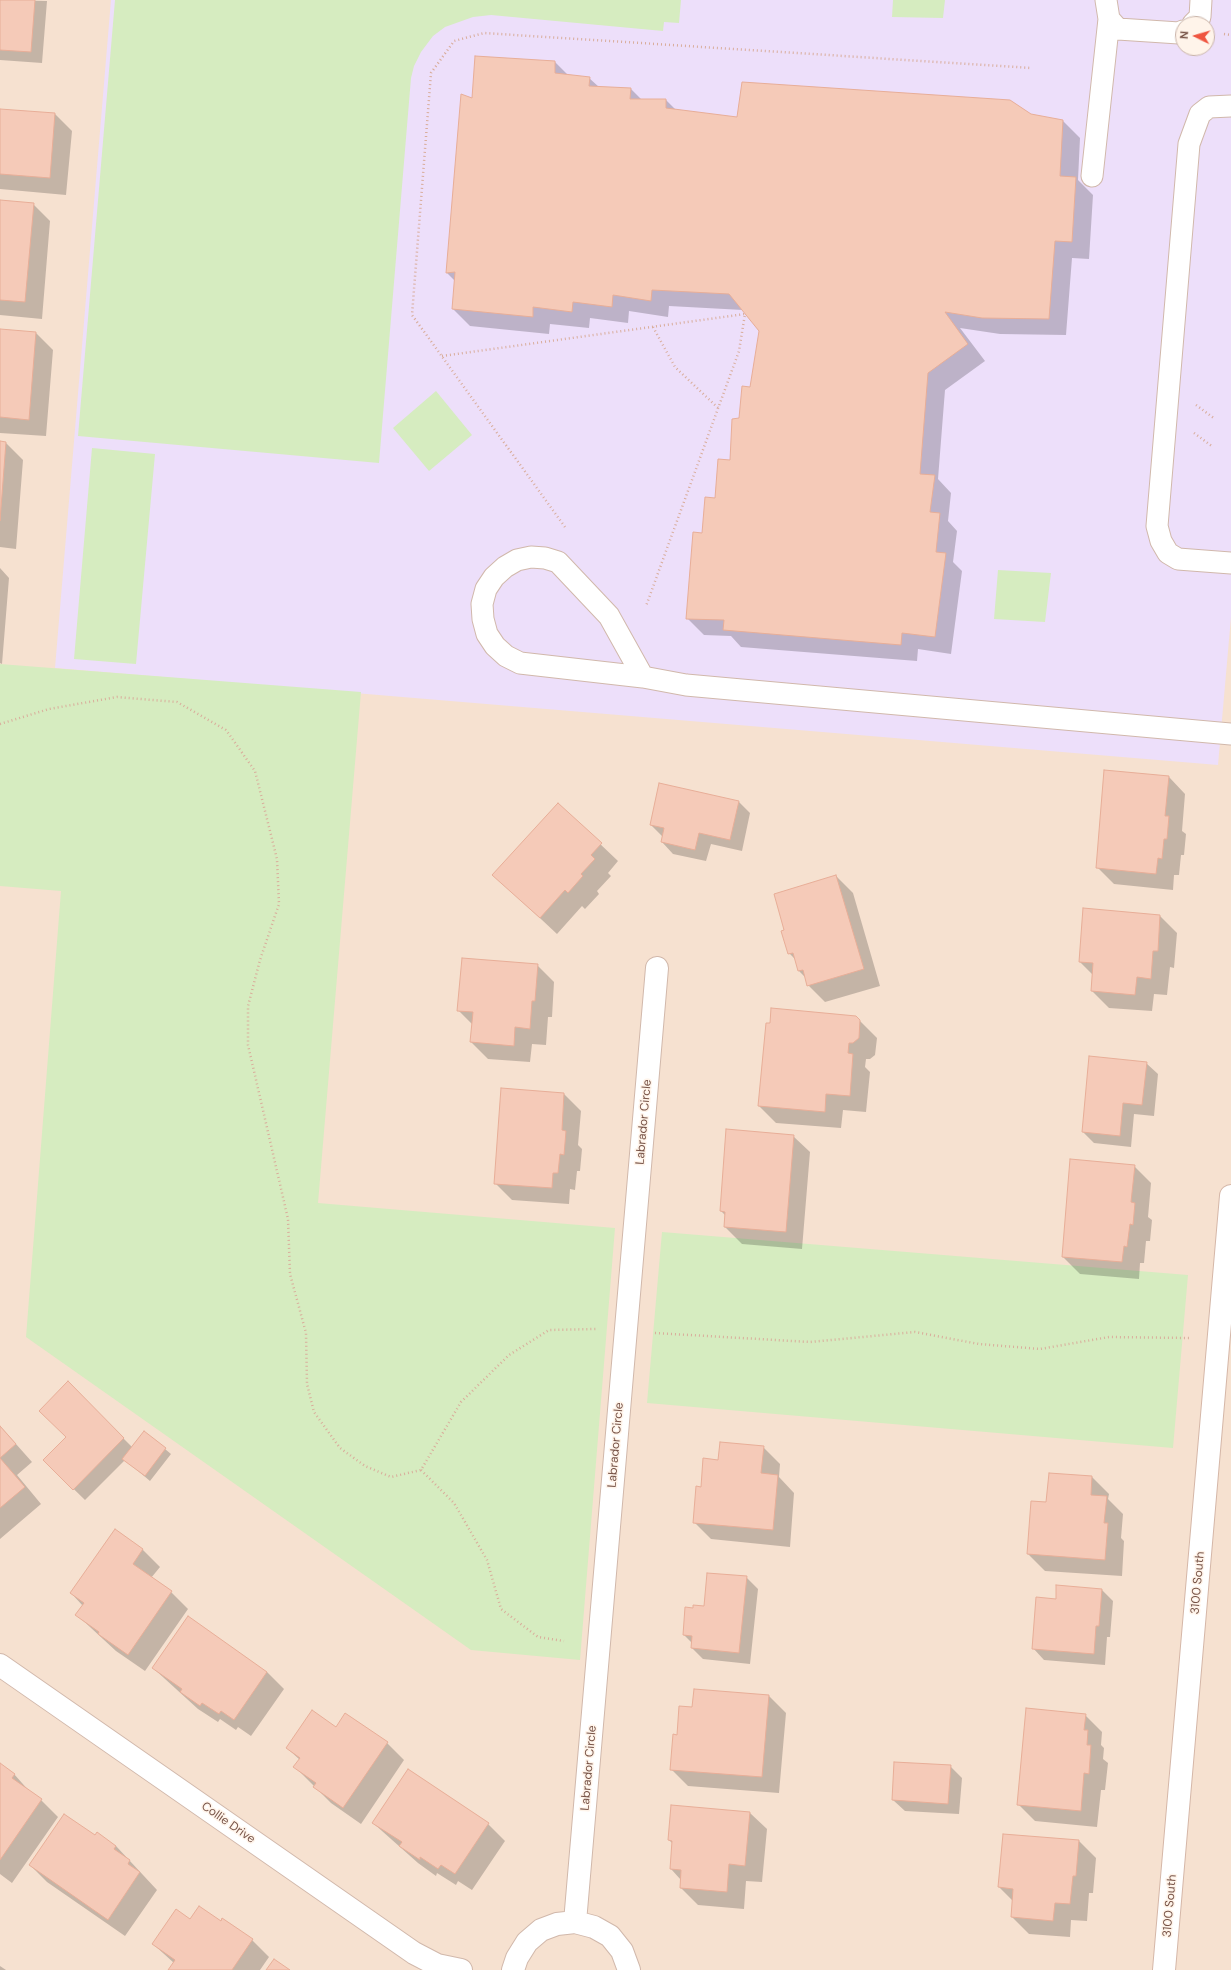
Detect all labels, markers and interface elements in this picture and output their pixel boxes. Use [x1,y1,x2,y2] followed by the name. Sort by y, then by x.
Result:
[1175,16,1215,56] north arrow
[1177,30,1191,40] text: N
[633,1079,655,1165] street label: Labrador Circle
[605,1402,627,1488] street label: Labrador Circle
[1188,1551,1208,1615] street label: 3100 South
[578,1725,600,1811] street label: Labrador Circle
[198,1799,258,1847] street label: Collie Drive
[1160,1874,1180,1938] street label: 3100 South

